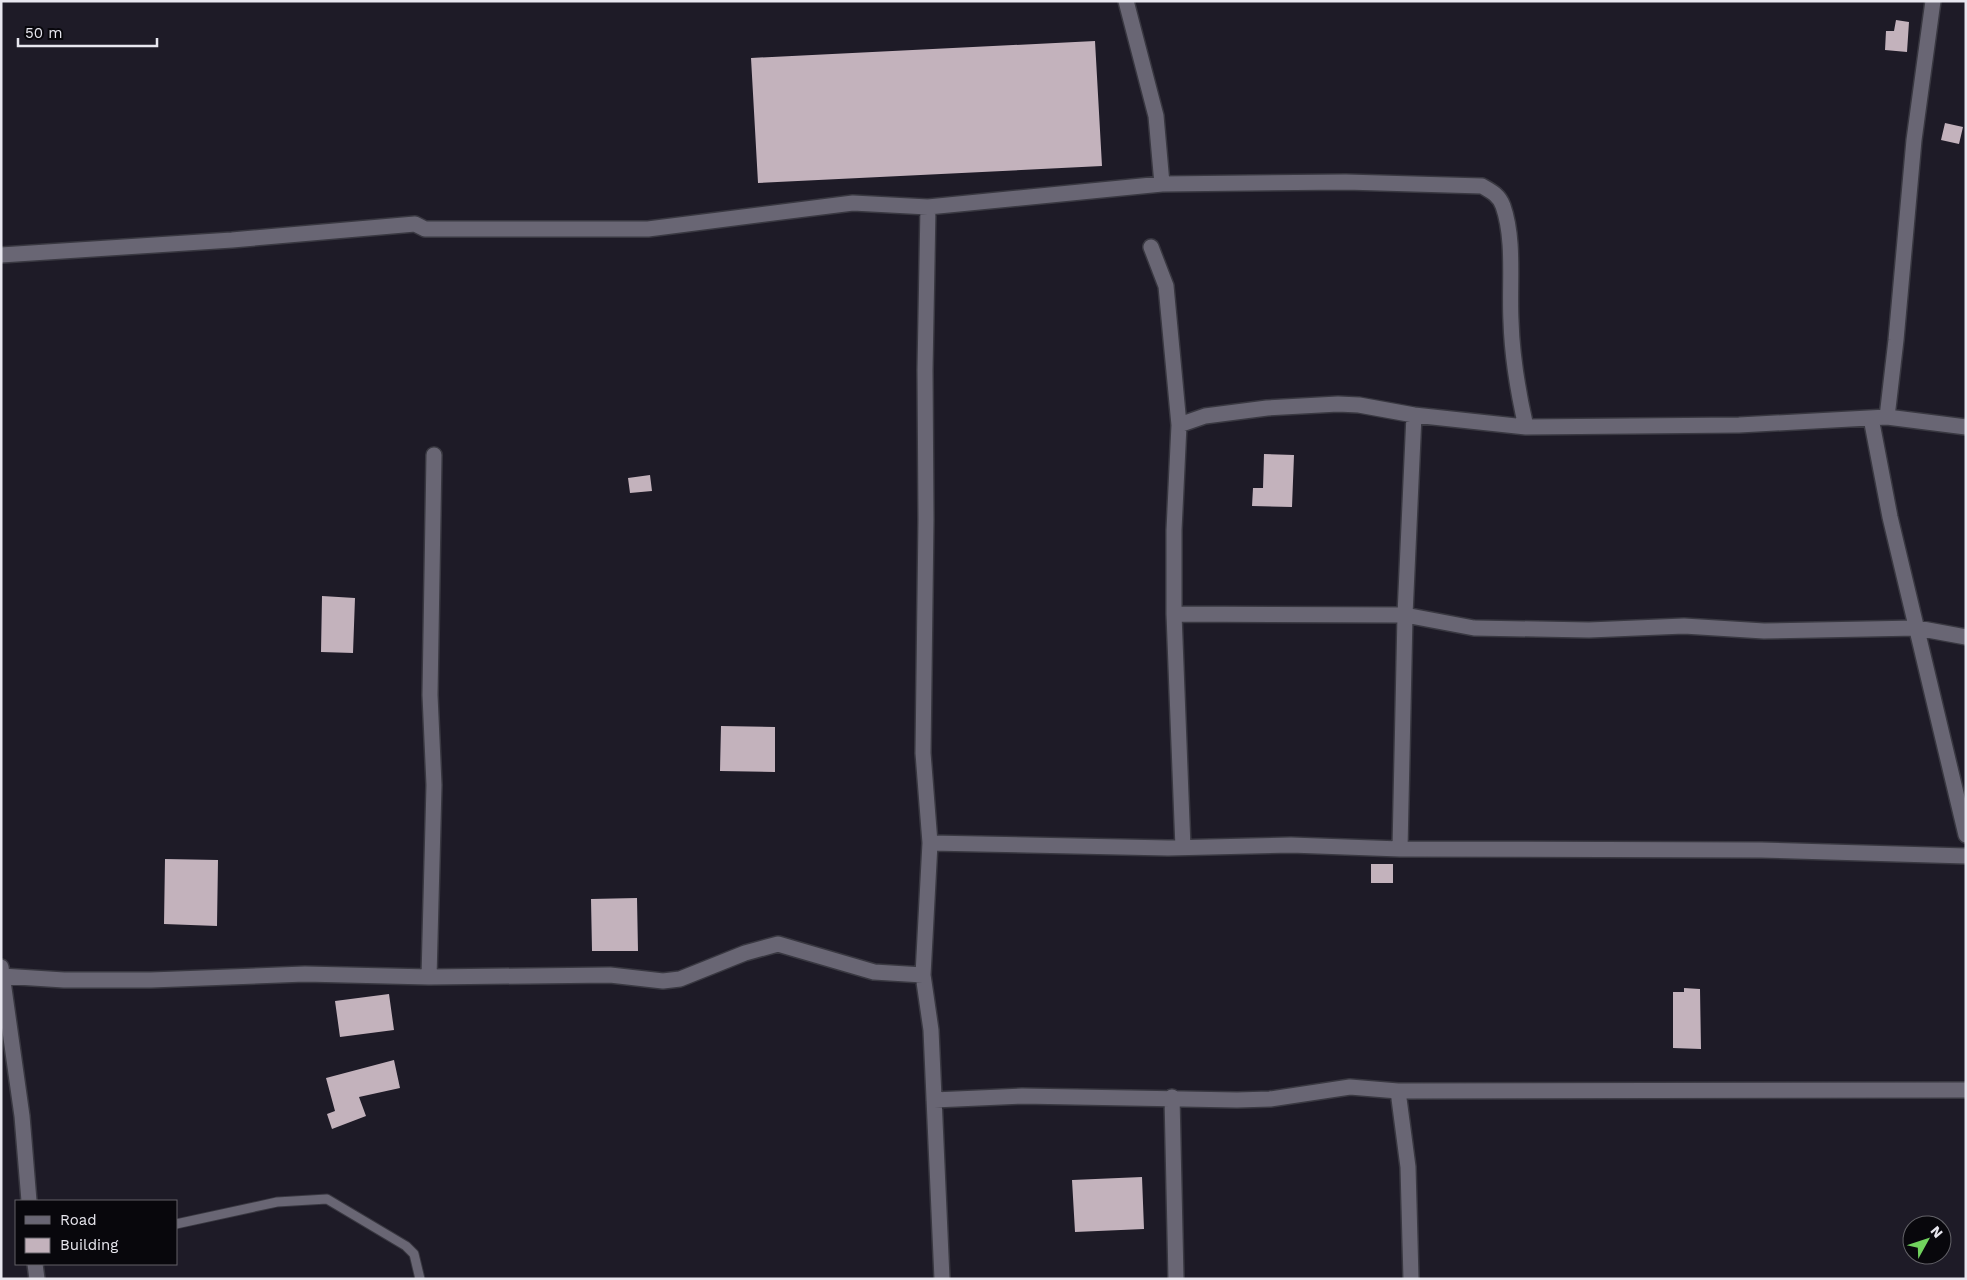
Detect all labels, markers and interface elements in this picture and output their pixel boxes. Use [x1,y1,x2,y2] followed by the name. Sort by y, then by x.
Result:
[18,15,156,47] scale bar
[25,24,62,42] text: 50 m
[15,1200,178,1265] legend
[60,1211,97,1229] text: Road
[1902,1215,1952,1265] north arrow
[1927,1223,1946,1241] text: N
[60,1236,118,1254] text: Building

